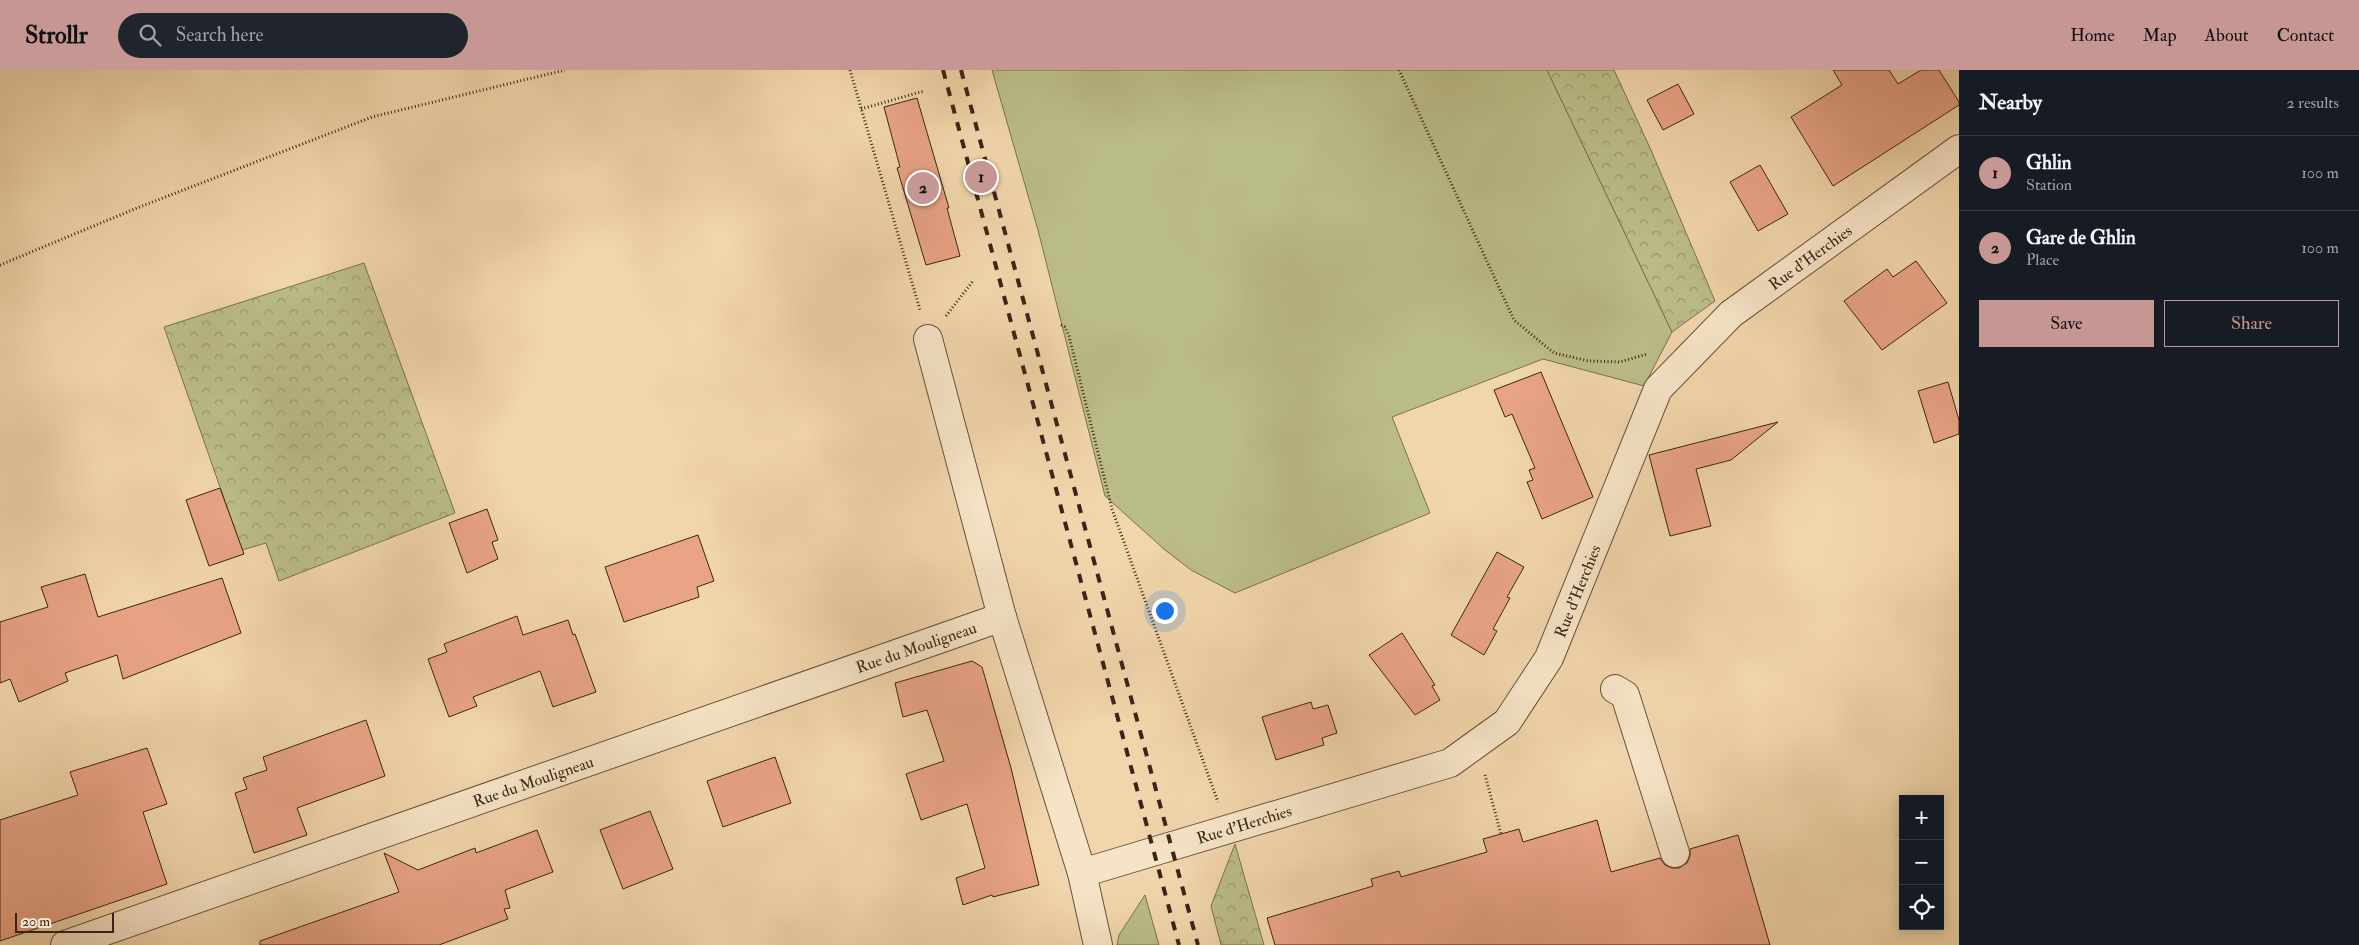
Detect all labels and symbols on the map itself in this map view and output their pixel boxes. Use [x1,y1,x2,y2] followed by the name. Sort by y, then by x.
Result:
[965,158,997,196] pin: 1
[907,169,939,207] pin: 2
[1765,221,1856,295] street label: Rue d'Herchies
[1550,542,1606,641] street label: Rue d'Herchies
[1152,598,1178,624] your location
[853,618,979,678] street label: Rue du Mouligneau
[470,752,596,812] street label: Rue du Mouligneau
[1194,801,1294,849] street label: Rue d'Herchies
[15,910,114,933] scale bar

